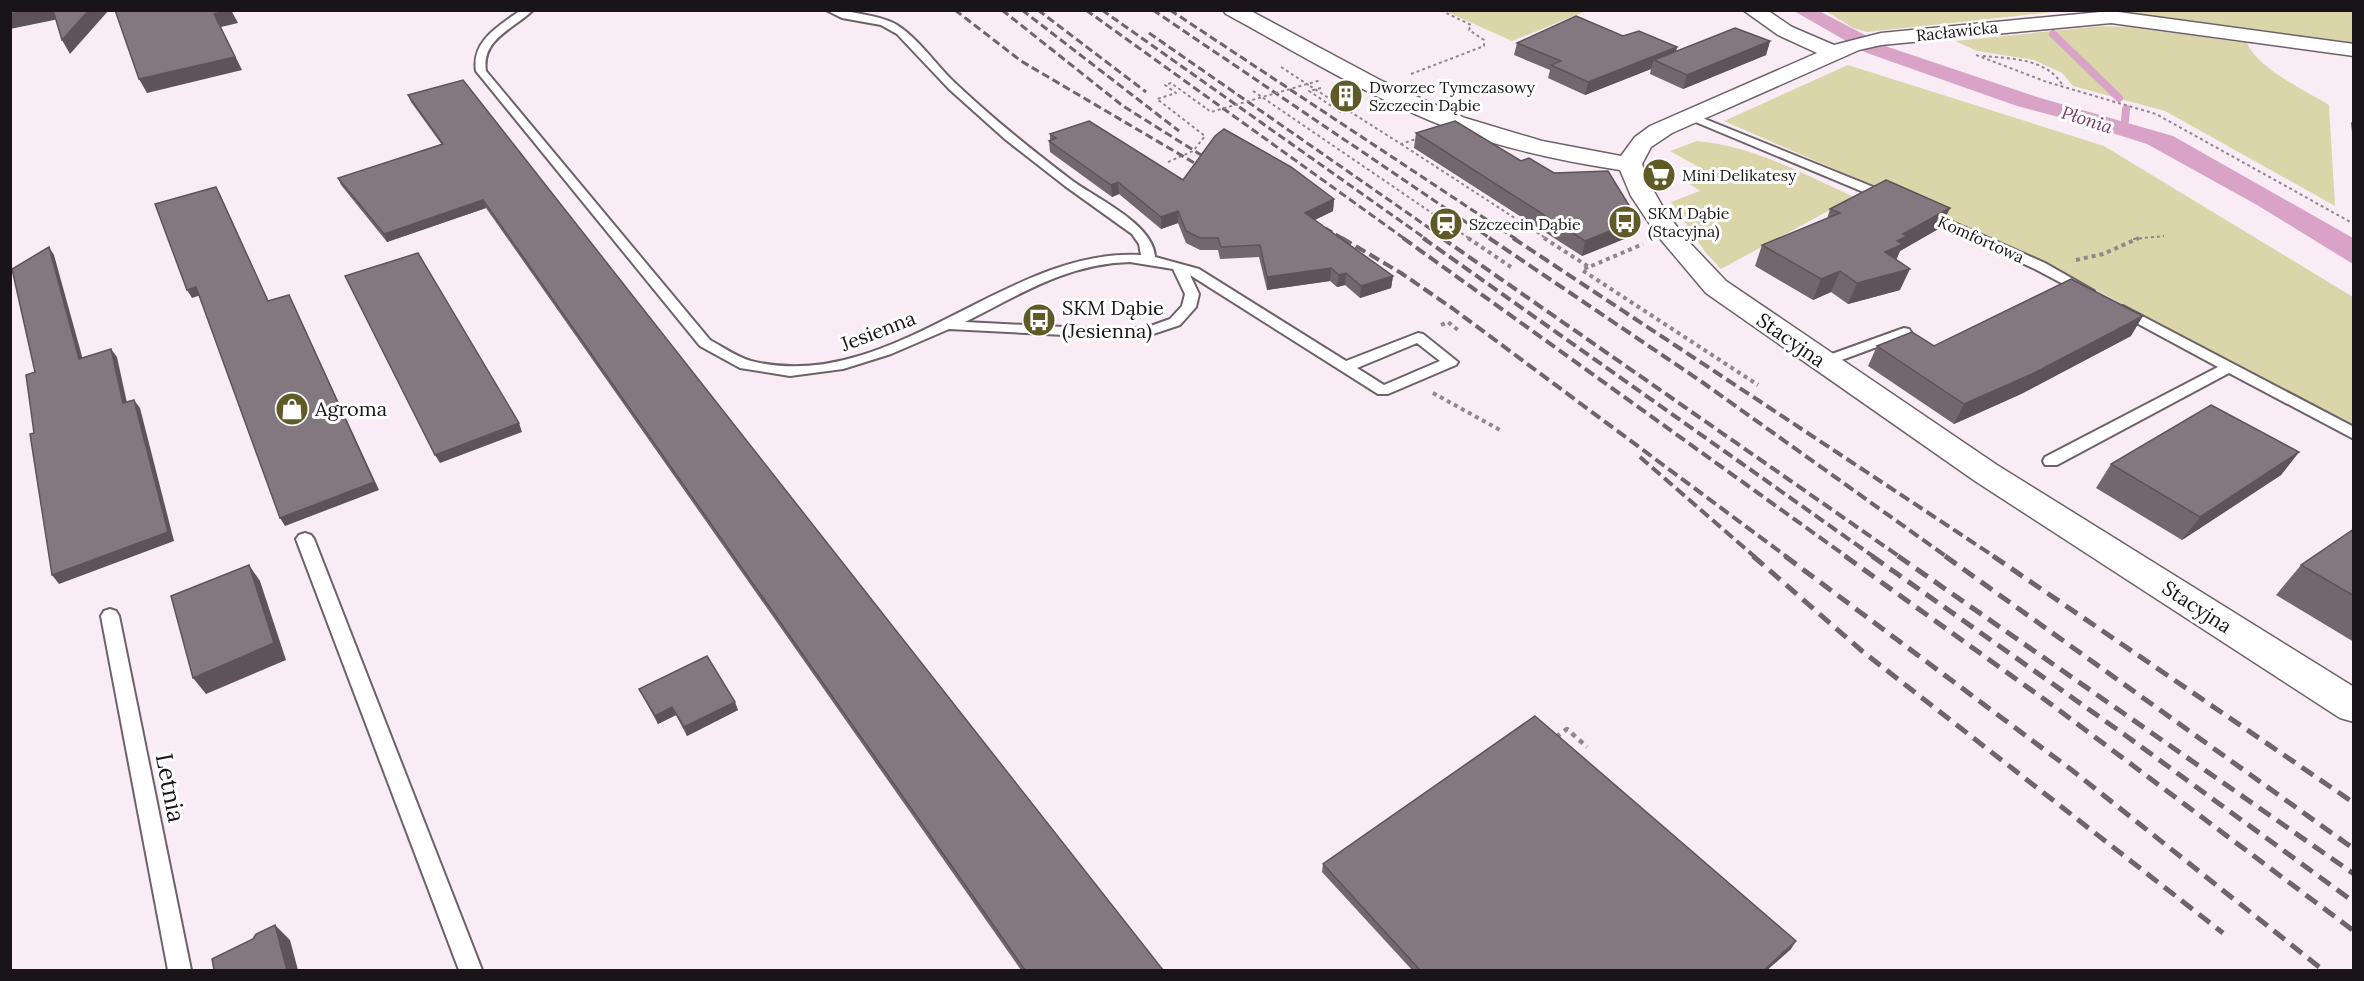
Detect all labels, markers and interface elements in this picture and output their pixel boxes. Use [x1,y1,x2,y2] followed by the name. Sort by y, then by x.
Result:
[1915,17,1999,45] street label: Racławicka
[1369,77,1535,115] place label: Dworzec Tymczasowy Szczecin Dąbie
[1328,78,1364,114] building icon: Dworzec Tymczasowy Szczecin Dąbie
[2059,101,2116,139] water label: Płonia
[1641,157,1677,193] supermarket icon: Mini Delikatesy
[1682,165,1797,185] place label: Mini Delikatesy
[1648,203,1730,242] place label: SKM Dąbie (Stacyjna)
[1607,204,1643,240] bus stop icon: SKM Dąbie (Stacyjna)
[1428,206,1464,242] station icon: Szczecin Dąbie
[1935,211,2027,267] street label: Komfortowa
[1469,214,1581,234] place label: Szczecin Dąbie
[1062,295,1164,344] place label: SKM Dąbie (Jesienna)
[1021,302,1057,338] bus stop icon: SKM Dąbie (Jesienna)
[836,305,919,357] street label: Jesienna
[1752,307,1830,372] street label: Stacyjna
[274,391,310,427] shop icon: Agroma
[314,396,387,421] place label: Agroma
[2158,575,2237,638] street label: Stacyjna
[149,751,192,825] street label: Letnia

